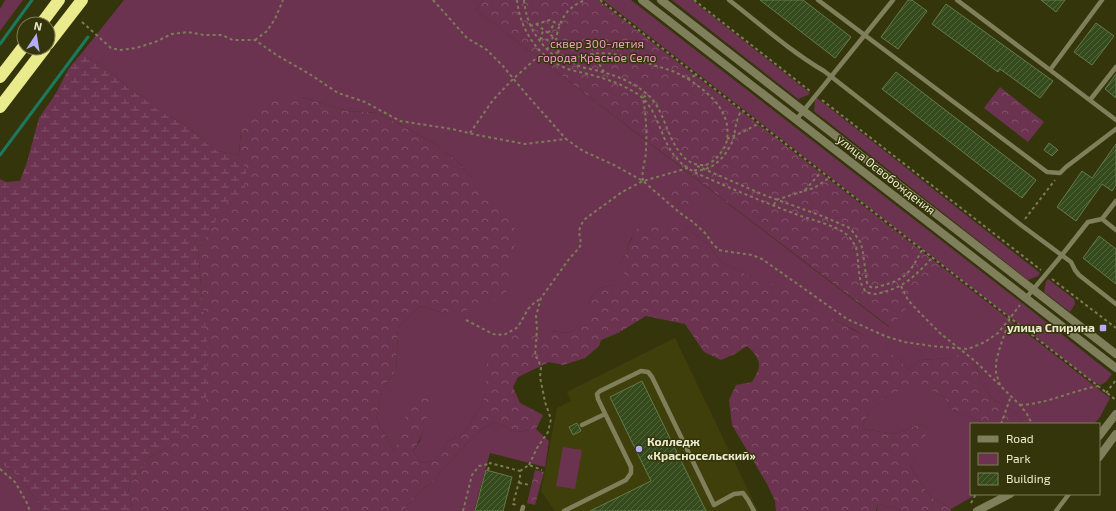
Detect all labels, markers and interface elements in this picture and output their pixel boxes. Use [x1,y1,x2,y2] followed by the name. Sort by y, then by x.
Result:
[16,16,56,56] north arrow
[33,19,43,33] text: N
[538,36,657,64] park label: сквер 300-летия города Красное Село
[834,132,939,218] street label: улица Освобождения
[1007,320,1095,334] place label: улица Спирина
[1098,323,1108,333] marker: улица Спирина
[970,423,1100,495] legend
[1006,431,1034,445] text: Road
[647,434,756,462] place label: Колледж «Красносельский»
[634,444,644,454] marker: Колледж «Красносельский»
[1006,451,1031,465] text: Park
[1006,471,1051,485] text: Building

